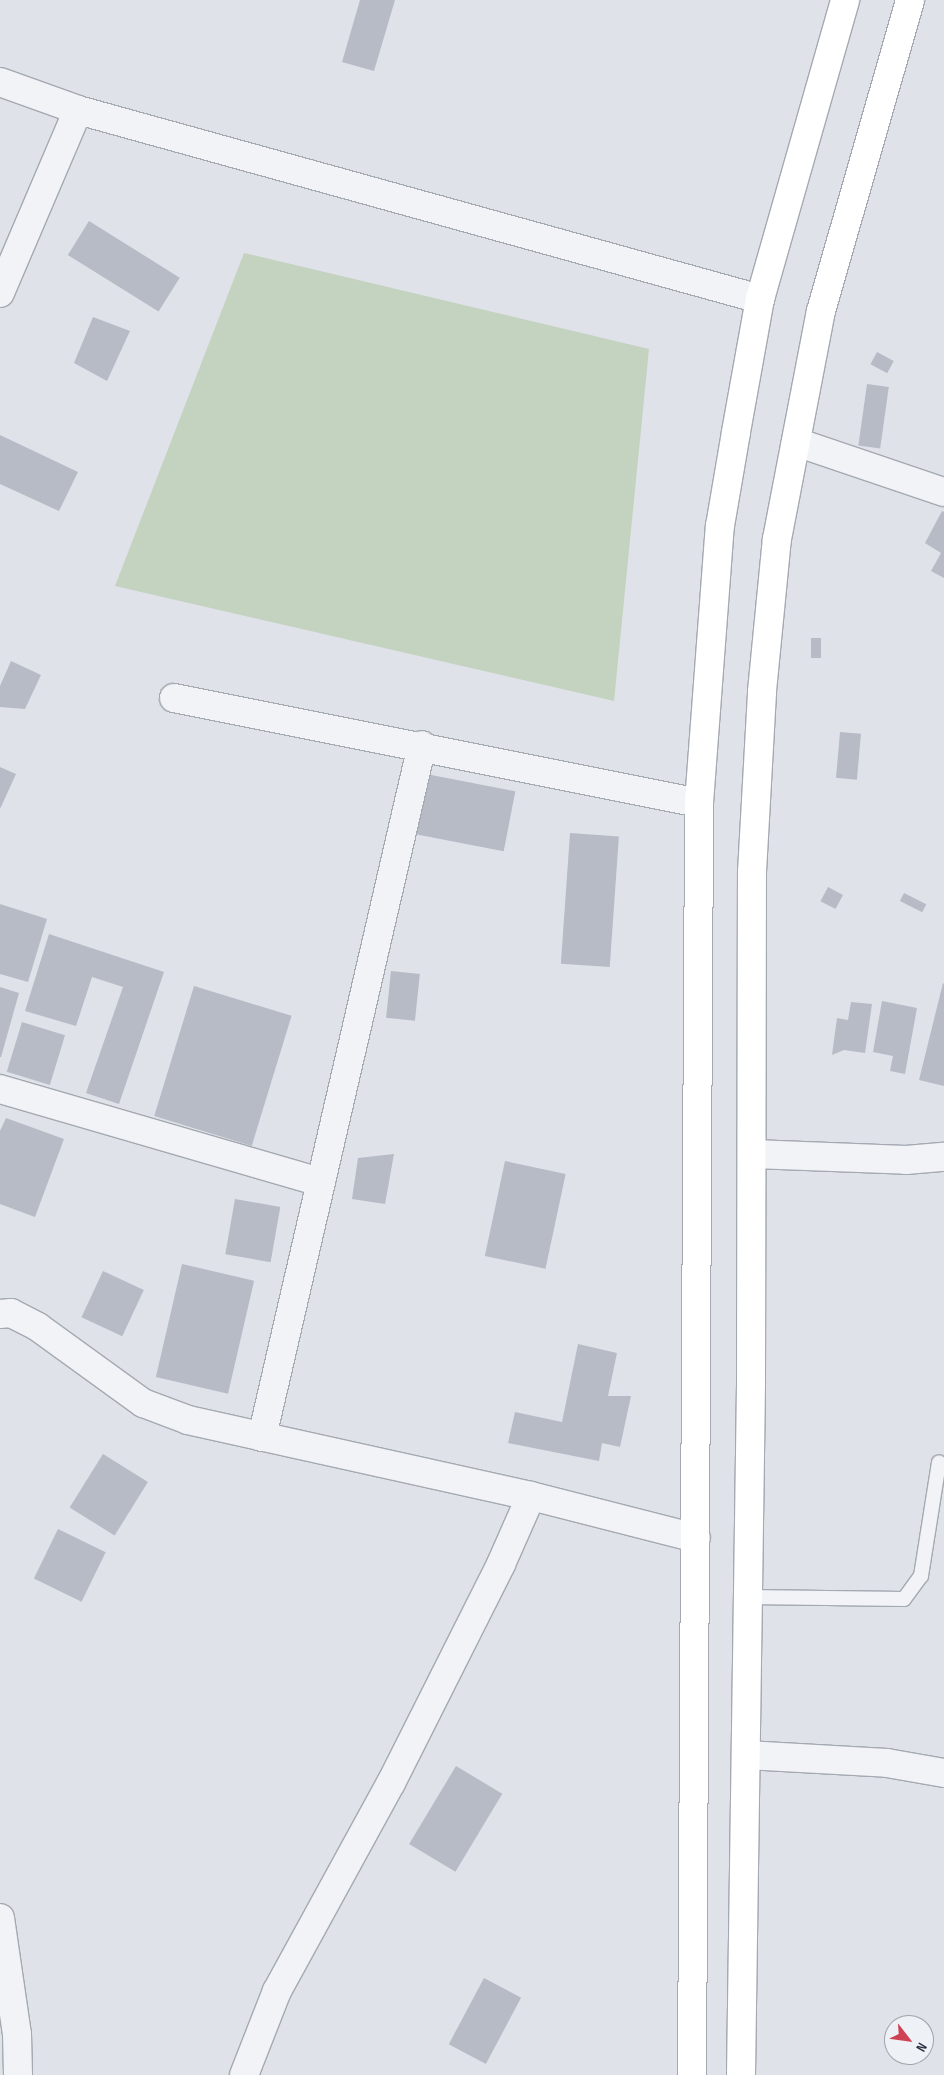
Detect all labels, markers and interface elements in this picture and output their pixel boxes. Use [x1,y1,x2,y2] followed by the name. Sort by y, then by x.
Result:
[884,2015,934,2065] north arrow
[912,2040,931,2055] text: N

